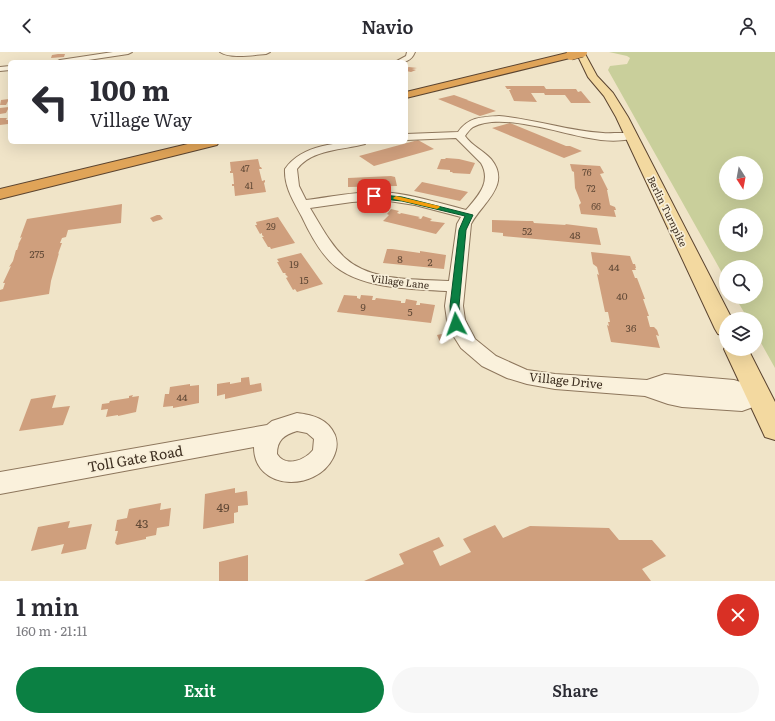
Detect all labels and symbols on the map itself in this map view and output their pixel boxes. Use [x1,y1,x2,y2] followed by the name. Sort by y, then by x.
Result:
[719,156,763,200] north arrow
[240,161,250,175] house number: 47
[582,165,592,179] house number: 76
[644,173,692,249] street label: Berlin Turnpike
[245,178,254,192] house number: 41
[357,179,391,213] pin
[586,181,596,195] house number: 72
[591,199,601,213] house number: 66
[266,219,276,233] house number: 29
[522,223,532,238] house number: 52
[569,227,581,242] house number: 48
[30,246,44,261] house number: 275
[397,251,403,266] house number: 8
[427,254,433,269] house number: 2
[289,256,299,271] house number: 19
[608,259,620,274] house number: 44
[370,270,430,292] street label: Village Lane
[299,272,309,287] house number: 15
[616,288,628,303] house number: 40
[360,299,366,314] house number: 9
[435,303,477,345] position arrow
[407,304,413,319] house number: 5
[626,320,637,335] house number: 36
[528,367,604,393] street label: Village Drive
[176,389,188,404] house number: 44
[86,440,185,476] street label: Toll Gate Road
[217,498,229,516] house number: 49
[135,514,149,532] house number: 43

